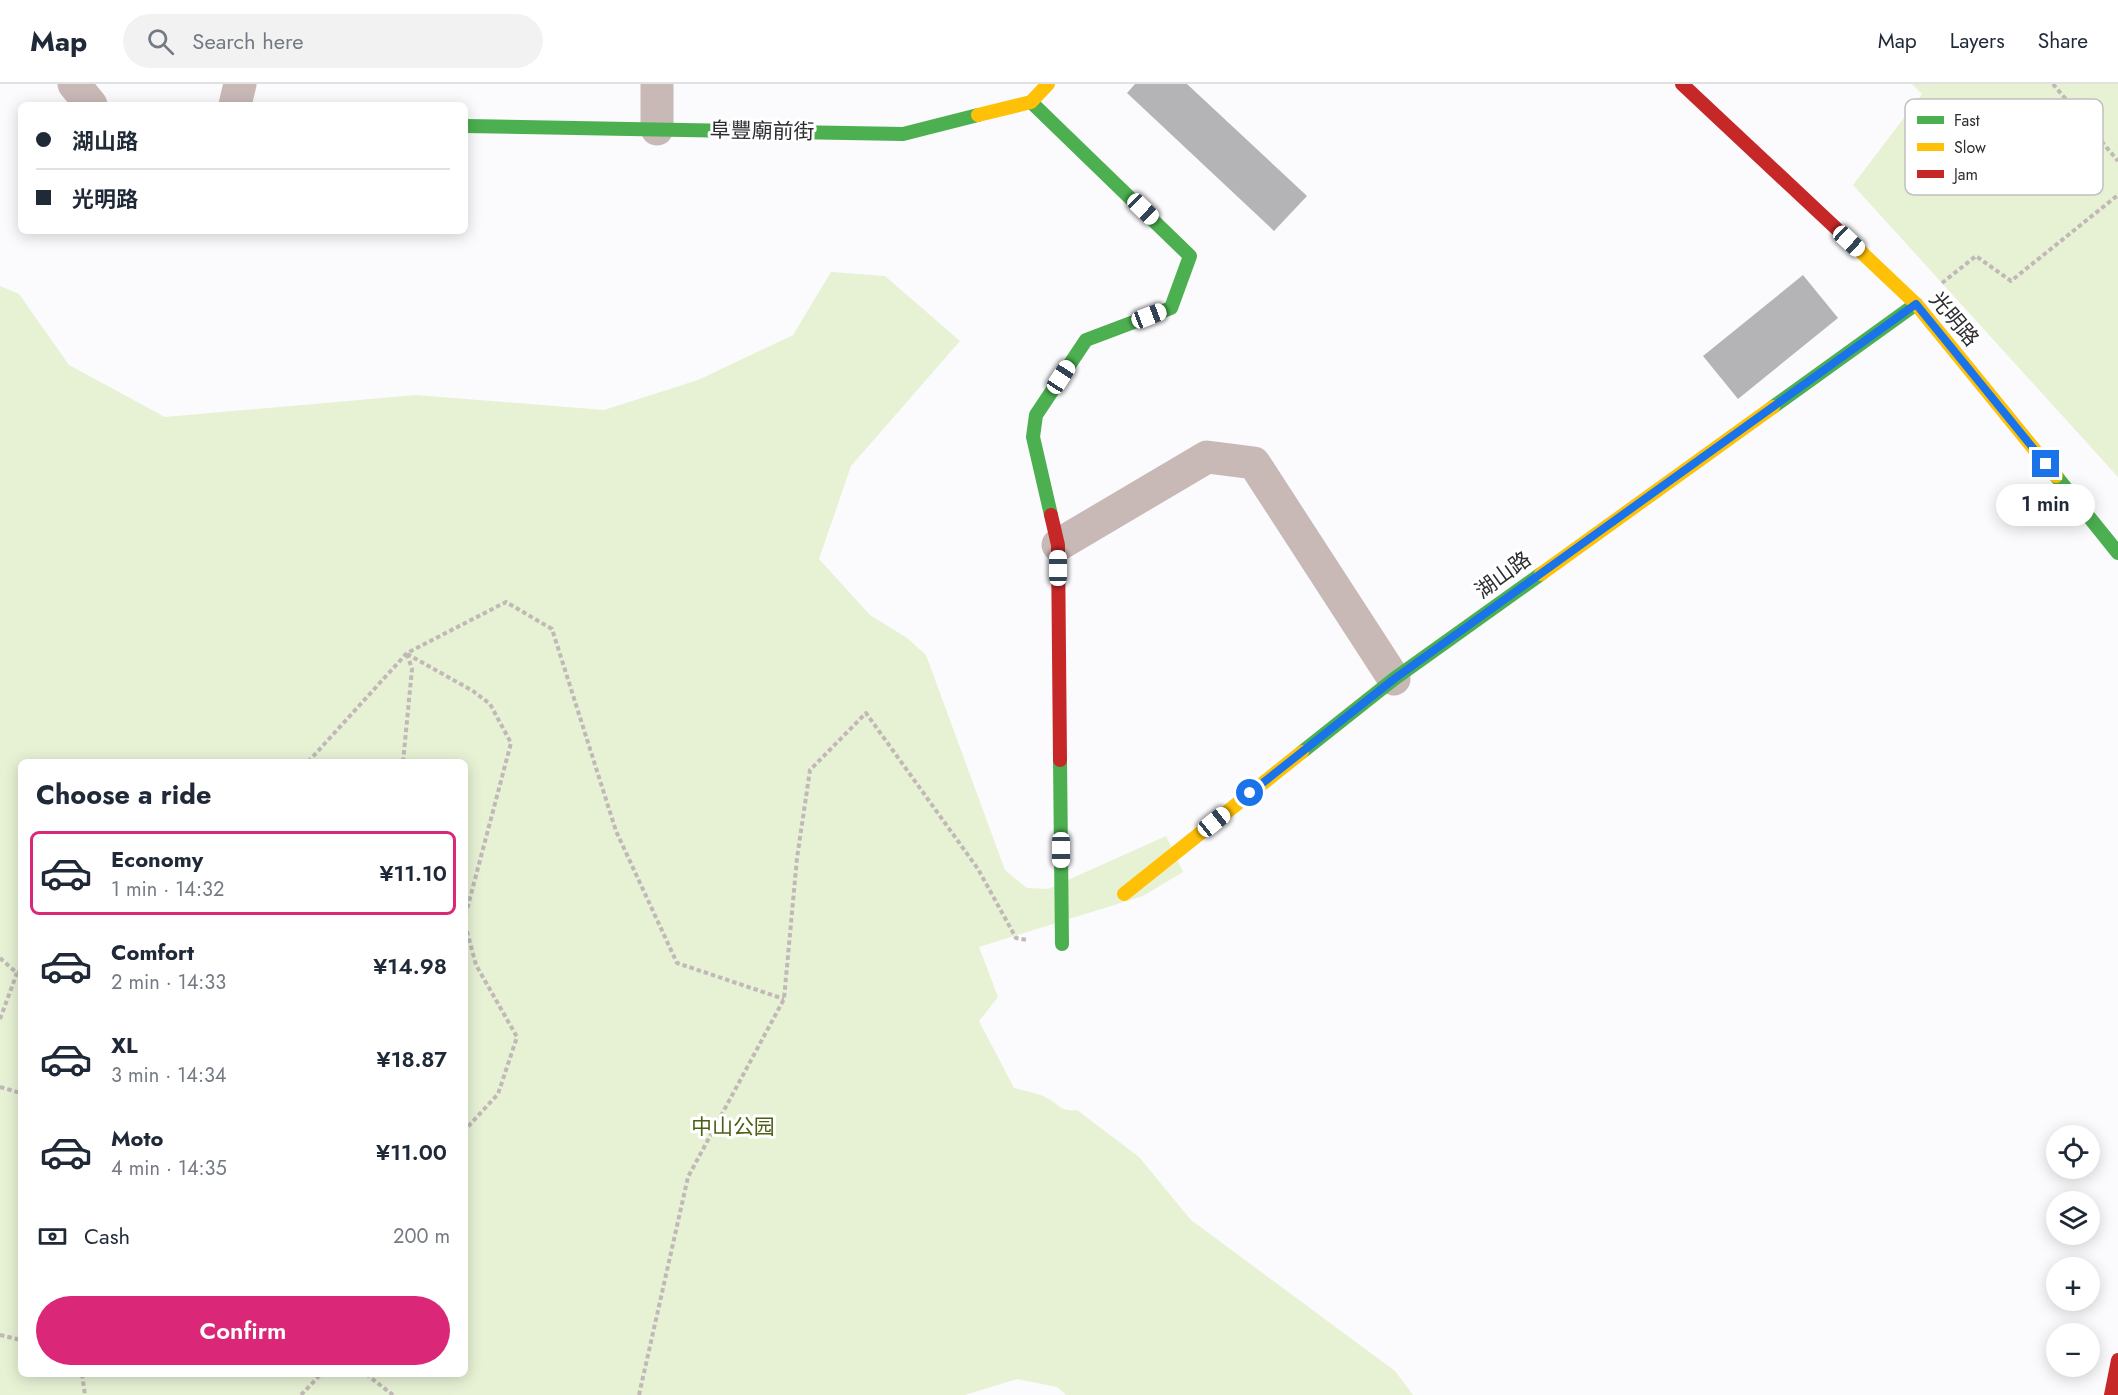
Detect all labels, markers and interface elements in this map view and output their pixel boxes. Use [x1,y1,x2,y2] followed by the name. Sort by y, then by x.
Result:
[123,14,543,68] search box
[30,21,87,62] text: Map
[144,25,177,58] icon: search
[192,25,304,57] text: Search here
[1878,26,1917,56] text: Map
[1950,26,2005,56] text: Layers
[2038,26,2088,56] text: Share
[1905,99,2103,195] legend
[1954,109,1980,132] text: Fast
[709,115,815,147] street label: 阜豐廟前街
[72,125,138,157] text: 湖山路
[1954,136,1986,159] text: Slow
[1952,163,1978,186] text: Jam
[72,183,138,215] text: 光明路
[1124,190,1162,228] car
[1830,222,1868,260] car
[1922,285,1986,353] street label: 光明路
[1129,301,1169,331] car
[1044,357,1078,397] car
[2032,450,2059,477] route end
[1996,485,2096,527] callout: 1 min
[2021,490,2070,519] text: 1 min
[1469,544,1537,606] street label: 湖山路
[1049,550,1067,586] car
[36,775,211,814] text: Choose a ride
[1236,779,1263,806] route start
[1194,804,1234,840] car
[1052,832,1070,868] car
[111,843,203,875] text: Economy
[39,846,93,900] icon: car
[379,857,447,889] text: ¥11.10
[111,875,224,904] text: 1 min · 14:32
[111,936,194,968] text: Comfort
[39,939,93,993] icon: car
[373,950,447,982] text: ¥14.98
[111,968,226,997] text: 2 min · 14:33
[111,1029,138,1061] text: XL
[39,1032,93,1086] icon: car
[377,1043,447,1075] text: ¥18.87
[111,1061,226,1090] text: 3 min · 14:34
[691,1112,775,1142] park label: 中山公园
[111,1122,164,1154] text: Moto
[39,1125,93,1179] icon: car
[2046,1125,2100,1377] map controls
[2046,1125,2100,1179] button: locate
[376,1136,447,1168] text: ¥11.00
[111,1154,227,1183] text: 4 min · 14:35
[2046,1191,2100,1245] button: layers
[36,1220,69,1253] icon: cash
[84,1220,130,1252] text: Cash
[393,1222,450,1251] text: 200 m
[2046,1257,2100,1311] button: +
[36,1296,450,1365] button: Confirm
[2046,1323,2100,1377] button: −

